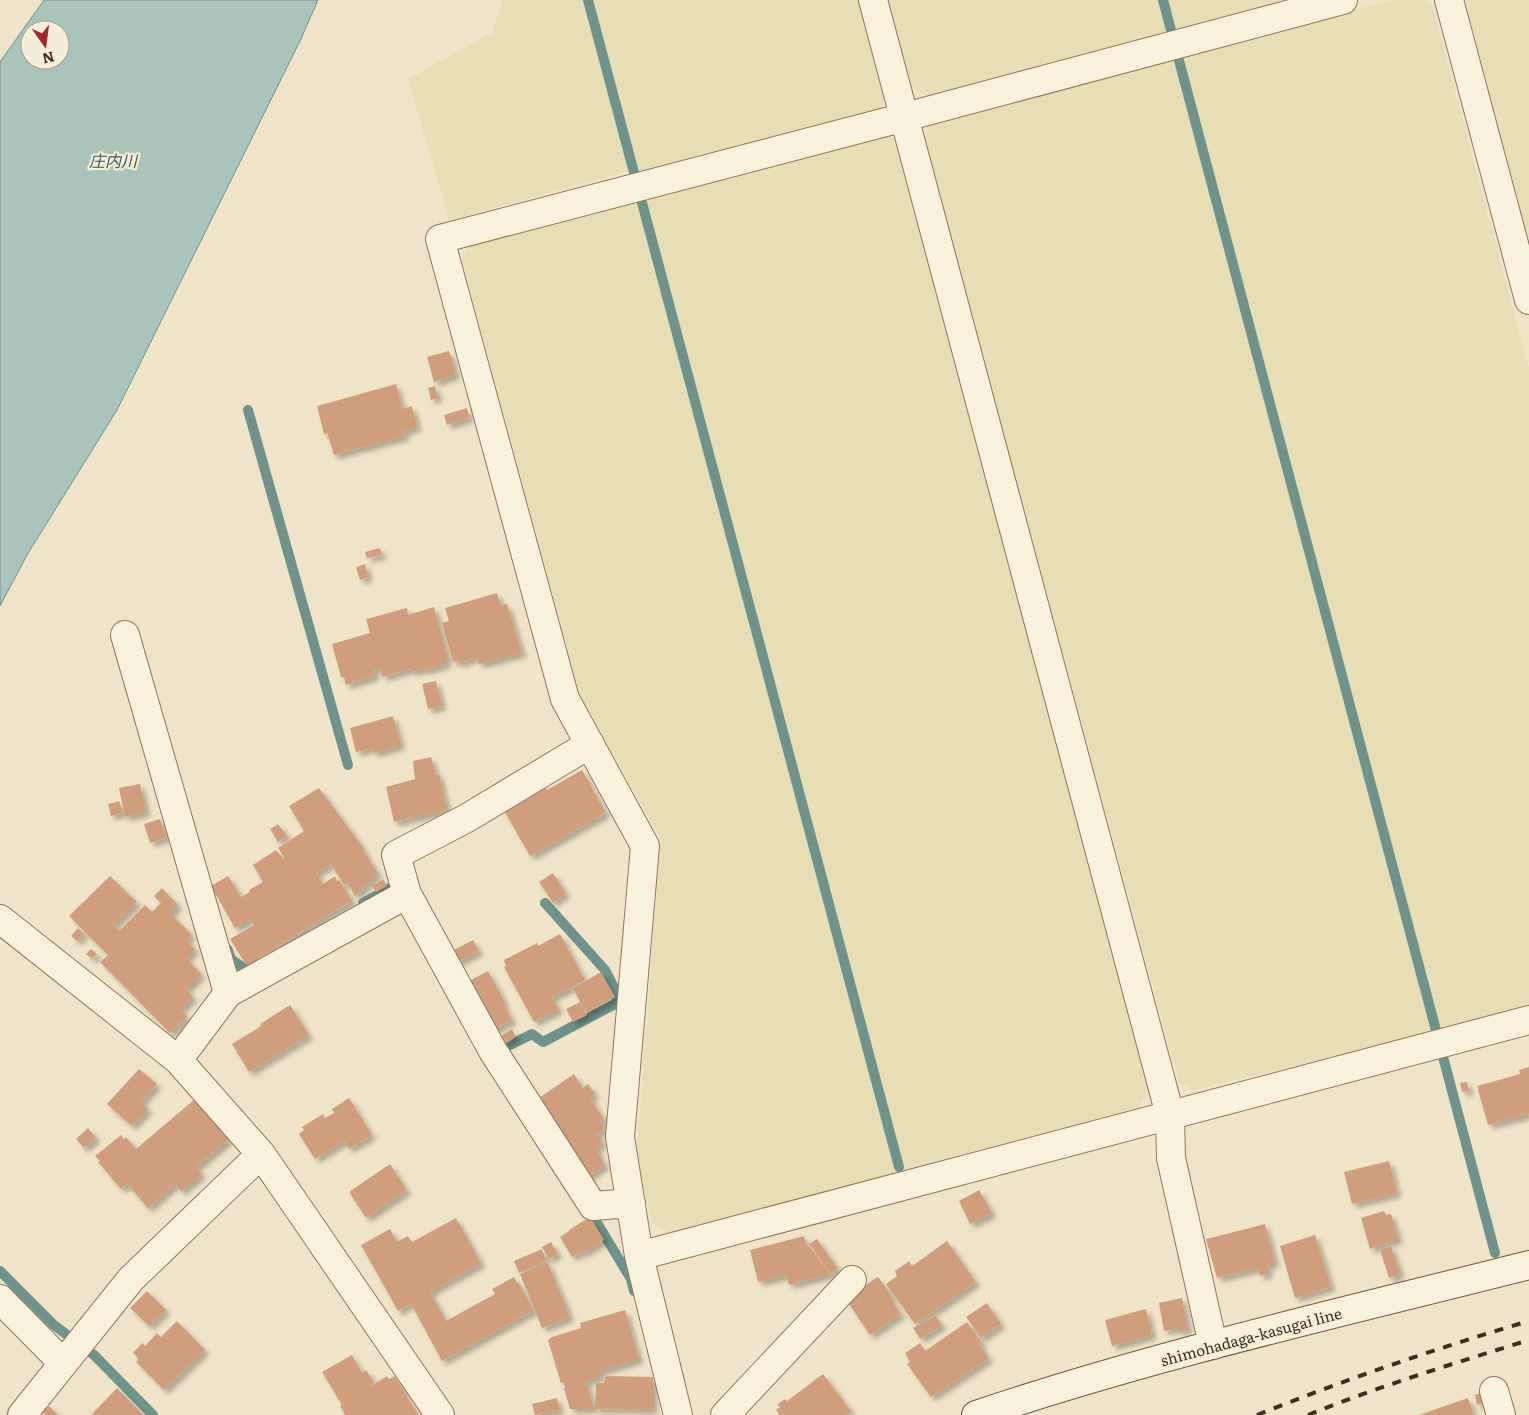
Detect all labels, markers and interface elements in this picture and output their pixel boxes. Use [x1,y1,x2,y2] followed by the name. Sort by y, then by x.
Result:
[20,20,70,70] north arrow
[40,47,57,70] text: N
[89,148,139,172] water label: 庄内川
[1158,1301,1344,1371] street label: shimohadaga-kasugai line

